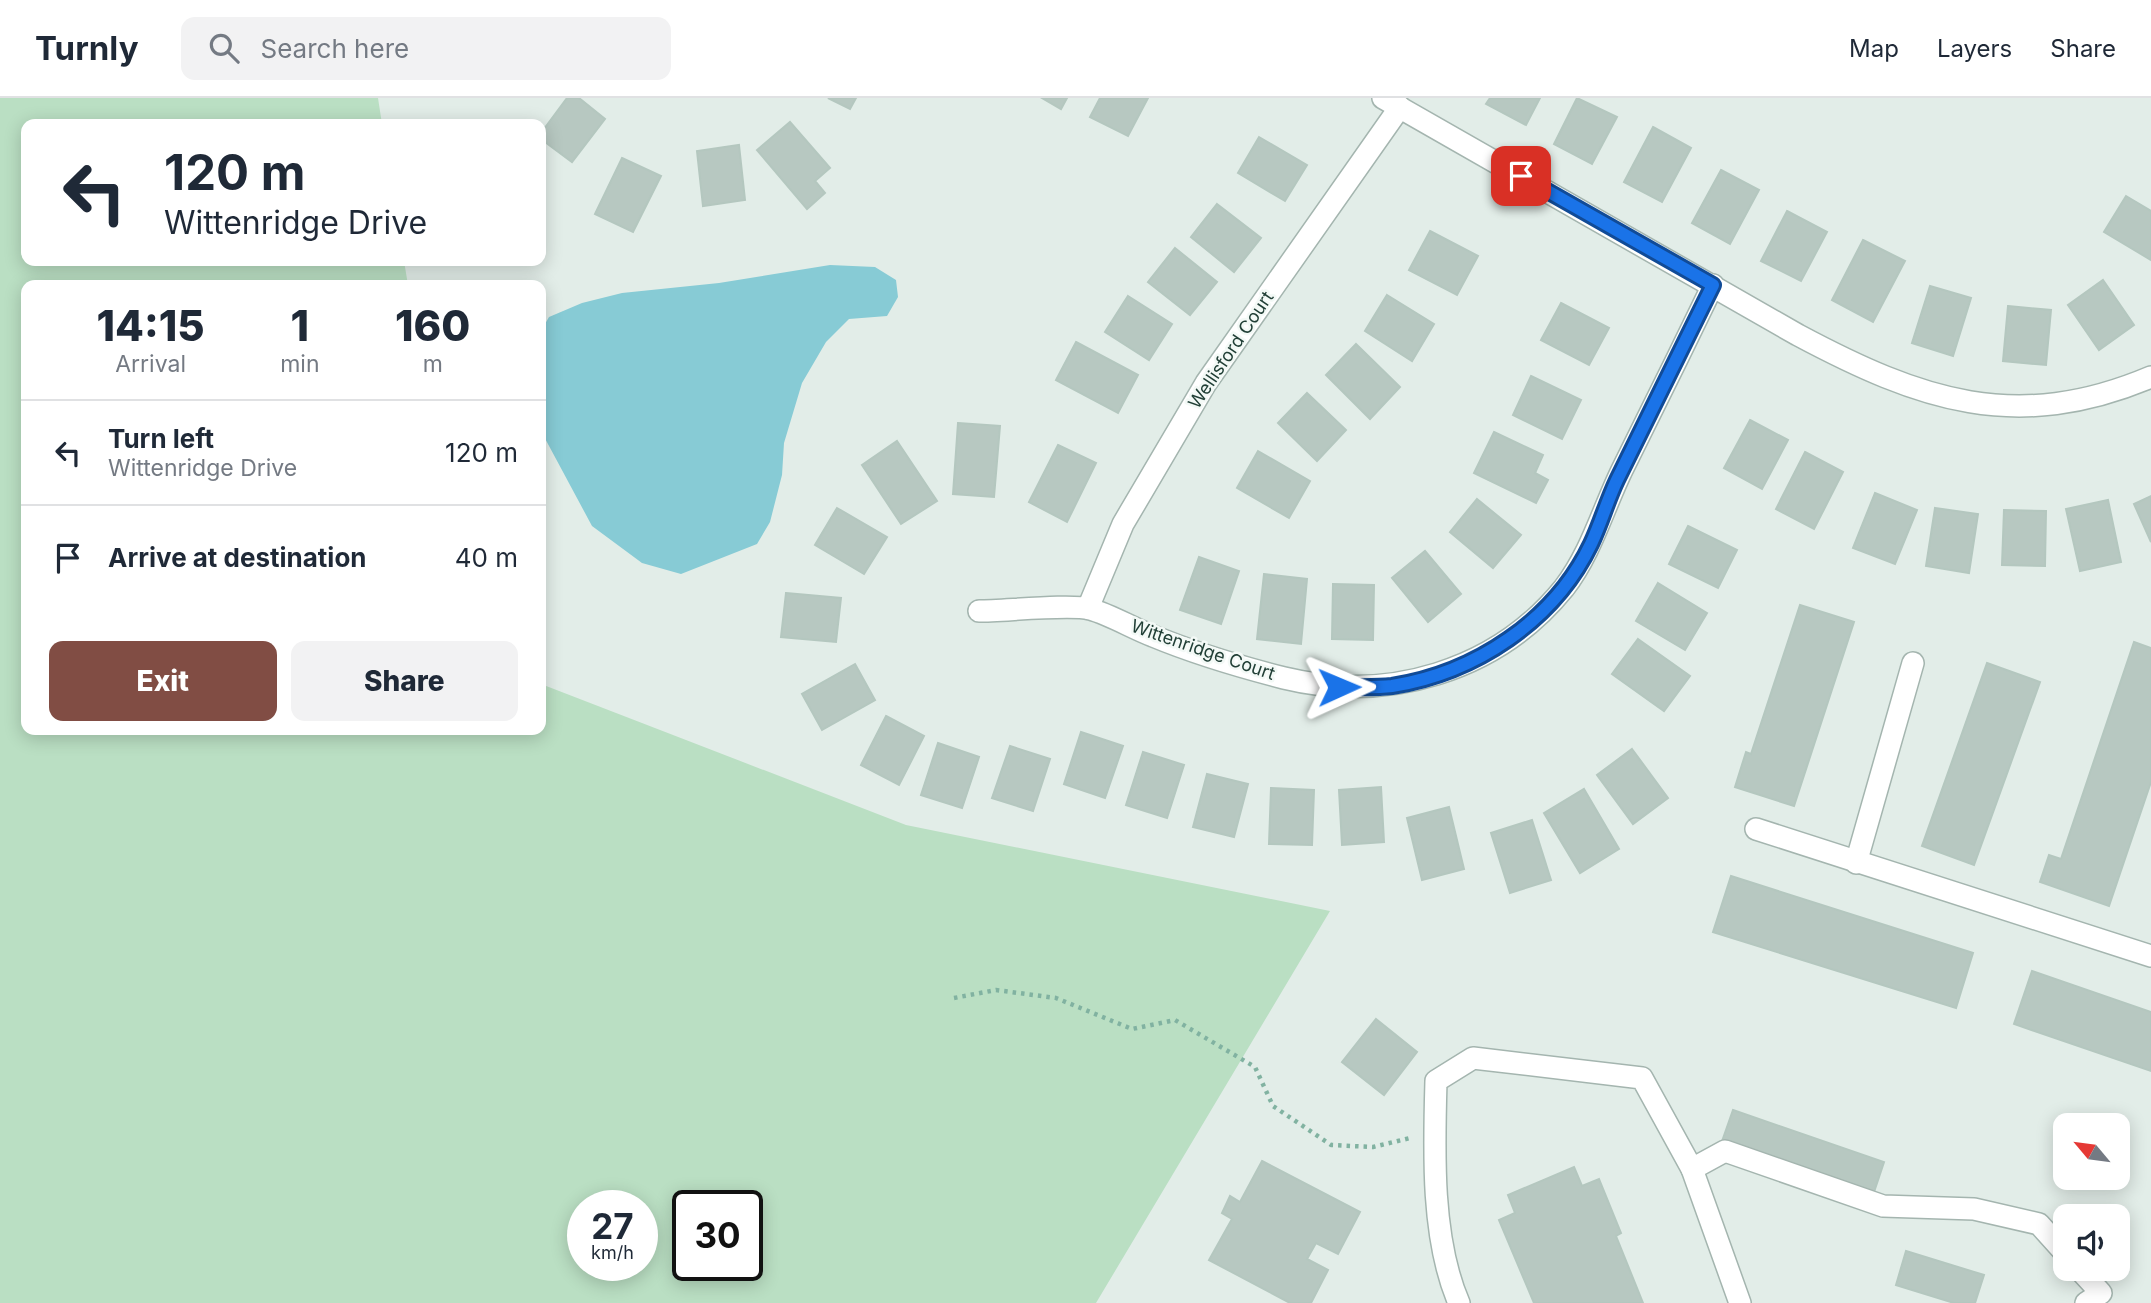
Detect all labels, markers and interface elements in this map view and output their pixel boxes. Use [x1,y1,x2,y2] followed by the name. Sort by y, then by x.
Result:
[181,17,671,80] search box
[35,28,139,68] text: Turnly
[205,29,243,67] icon: search
[261,33,409,64] text: Search here
[1849,34,1899,63] text: Map
[1937,34,2012,63] text: Layers
[2050,34,2116,63] text: Share
[164,143,305,202] text: 120 m
[1491,146,1551,206] pin
[49,147,140,238] icon: left
[1502,157,1540,195] icon: arrive
[164,203,427,242] text: Wittenridge Drive
[1184,287,1278,412] street label: Wellisford Court
[97,300,205,351] text: 14:15
[291,300,309,351] text: 1
[395,300,470,351] text: 160
[115,350,186,378] text: Arrival
[280,350,320,378] text: min
[423,350,443,378] text: m
[108,423,214,454] text: Turn left
[49,434,87,472] icon: left
[445,437,518,468] text: 120 m
[108,454,297,482] text: Wittenridge Drive
[49,539,87,577] icon: arrive
[108,542,367,573] text: Arrive at destination
[455,542,518,573] text: 40 m
[1128,615,1278,684] street label: Wittenridge Court
[49,641,277,721] button: Exit
[291,641,518,721] button: Share
[1302,650,1376,724] position arrow
[2053,1113,2130,1190] north arrow
[2053,1113,2130,1281] map controls
[672,1190,763,1281] speed limit sign: 30
[2053,1204,2130,1281] button: sound
[591,1205,634,1247] text: 27
[591,1242,634,1263] text: km/h

